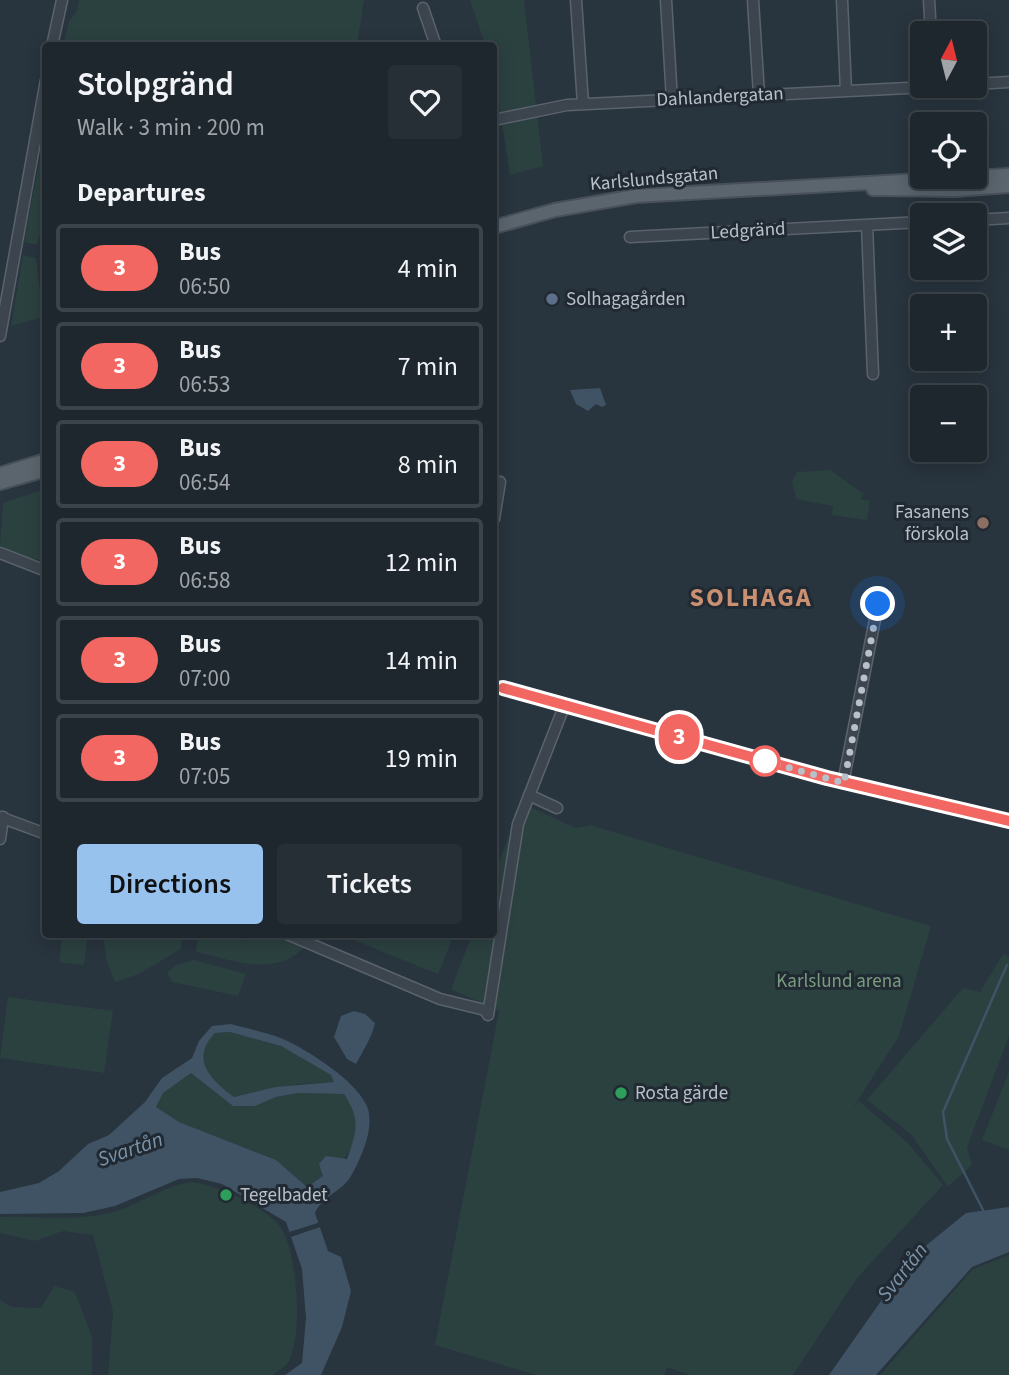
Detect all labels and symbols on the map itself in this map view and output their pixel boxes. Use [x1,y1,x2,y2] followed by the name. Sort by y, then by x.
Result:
[910,21,987,98] north arrow
[656,80,784,114] street label: Dahlandergatan
[589,160,719,198] street label: Karlslundsgatan
[710,216,786,246] street label: Ledgränd
[566,286,686,313] place label: Solhagagården
[544,291,560,307] marker: Solhagagården
[895,499,969,548] place label: Fasanens förskola
[975,515,991,531] marker: Fasanens förskola
[689,579,813,616] district label: SOLHAGA
[860,586,895,621] your location
[656,714,702,760] line badge: 3
[750,746,780,776] unlabelled marker
[776,968,902,995] park label: Karlslund arena
[635,1080,728,1107] place label: Rosta gärde
[613,1085,629,1101] marker: Rosta gärde
[93,1124,167,1174] water label: Svartån
[240,1182,328,1209] place label: Tegelbadet
[218,1187,234,1203] marker: Tegelbadet
[869,1236,935,1308] water label: Svartån

